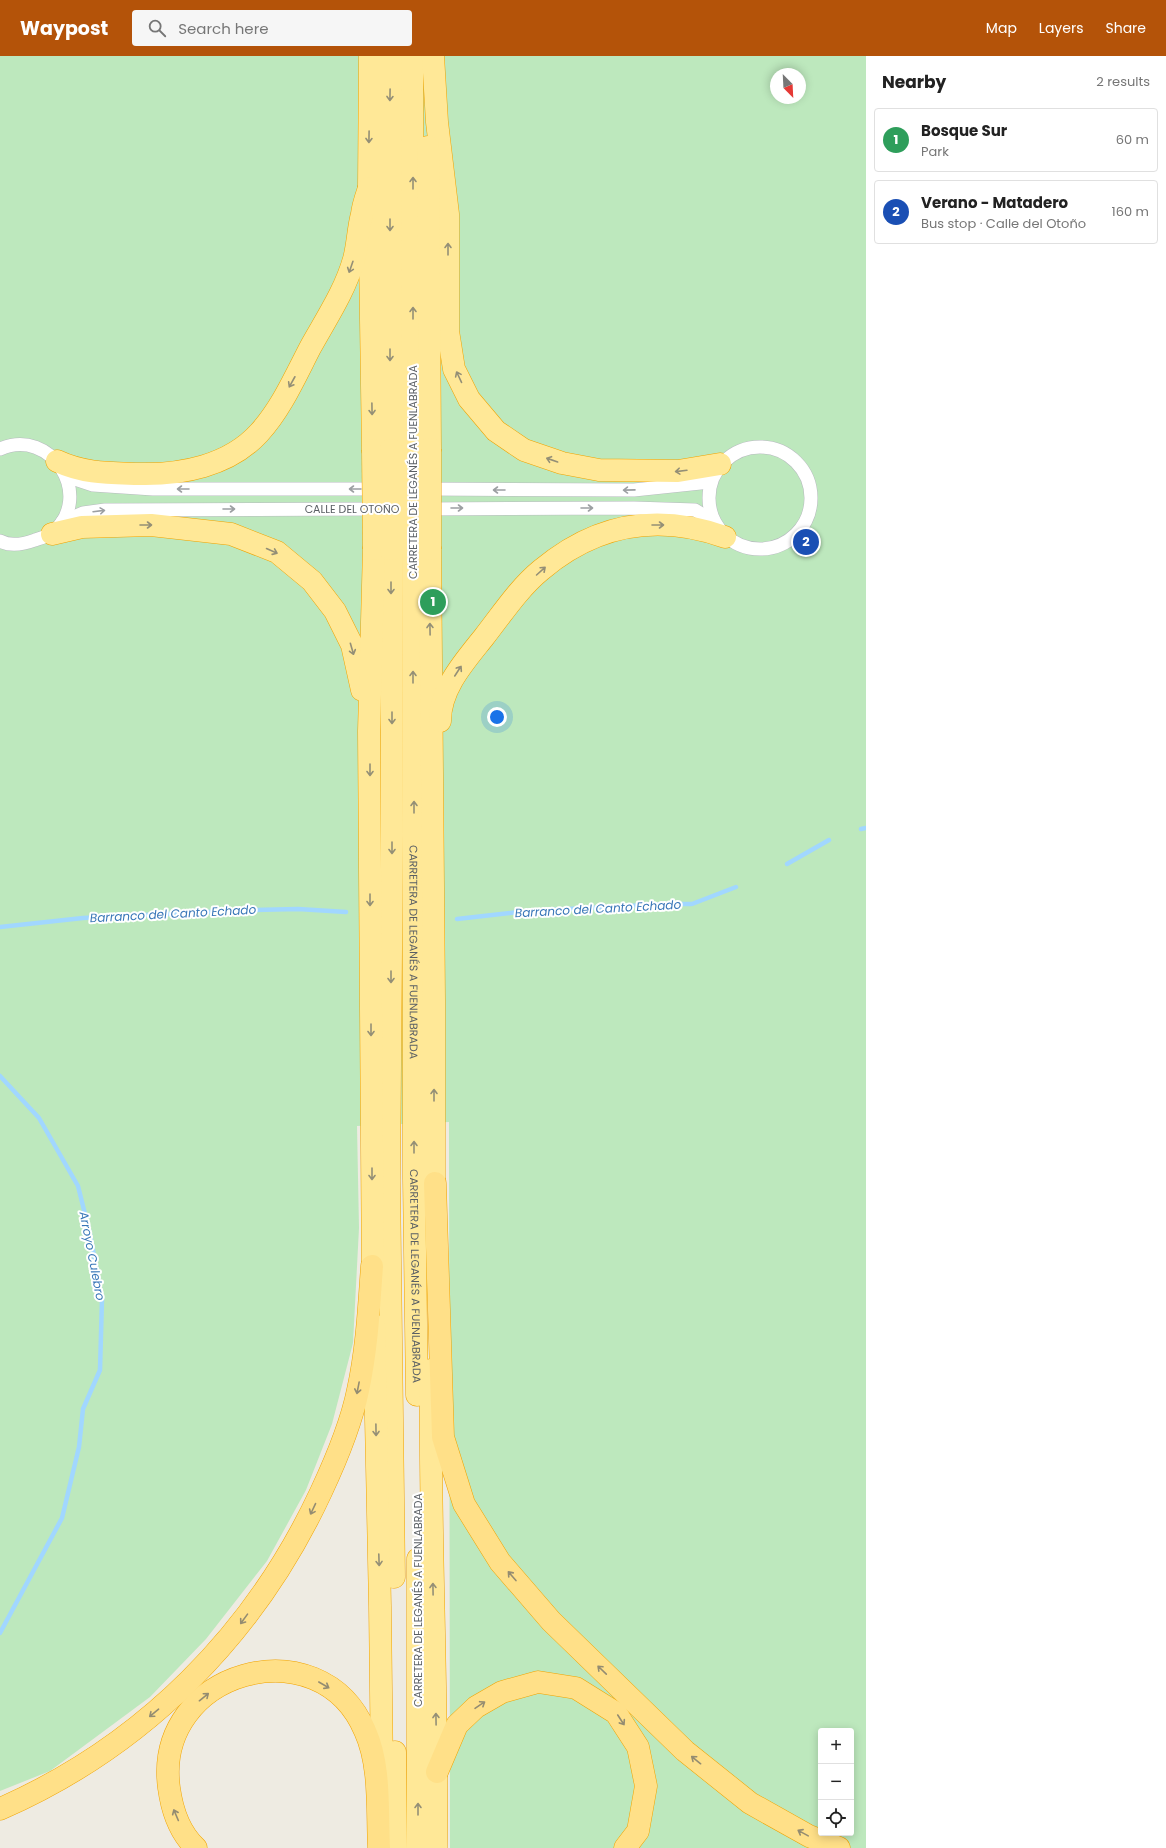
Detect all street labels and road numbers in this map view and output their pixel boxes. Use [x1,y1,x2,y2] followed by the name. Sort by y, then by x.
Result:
[405,364,421,579] street label: CARRETERA DE LEGANÉS A FUENLABRADA
[305,501,400,517] street label: CALLE DEL OTOÑO
[405,845,422,1060] street label: CARRETERA DE LEGANÉS A FUENLABRADA
[406,1169,425,1384] street label: CARRETERA DE LEGANÉS A FUENLABRADA
[410,1492,426,1707] street label: CARRETERA DE LEGANÉS A FUENLABRADA

